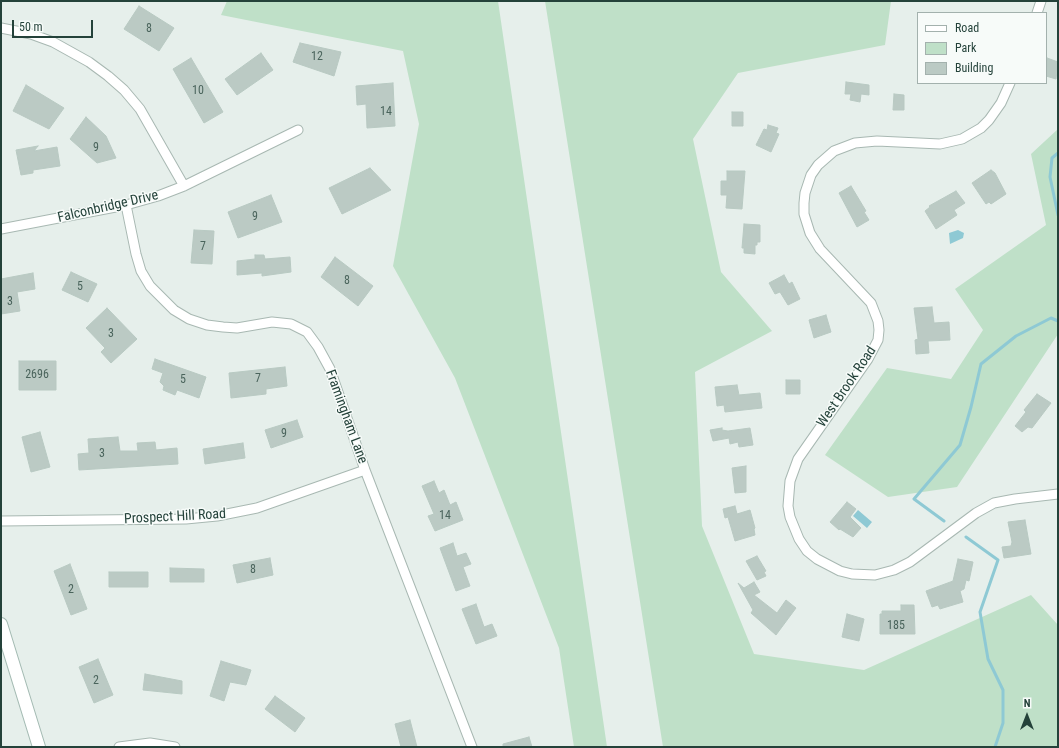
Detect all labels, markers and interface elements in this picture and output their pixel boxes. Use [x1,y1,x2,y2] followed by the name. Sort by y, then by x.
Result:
[14,12,95,38] scale bar
[917,12,1047,84] legend
[19,20,43,34] text: 50 m
[955,21,979,35] text: Road
[146,22,152,36] house number: 8
[955,41,976,55] text: Park
[311,50,323,64] house number: 12
[955,61,993,75] text: Building
[192,84,204,98] house number: 10
[380,105,392,119] house number: 14
[93,141,99,155] house number: 9
[56,187,160,227] street label: Falconbridge Drive
[252,210,258,224] house number: 9
[200,240,206,254] house number: 7
[344,274,350,288] house number: 8
[77,280,83,294] house number: 5
[7,295,13,309] house number: 3
[108,327,114,341] house number: 3
[814,343,880,431] street label: West Brook Road
[25,368,49,382] house number: 2696
[321,368,371,466] street label: Framingham Lane
[255,372,261,386] house number: 7
[180,373,186,387] house number: 5
[281,427,287,441] house number: 9
[99,447,105,461] house number: 3
[124,506,226,528] street label: Prospect Hill Road
[439,509,451,523] house number: 14
[250,563,256,577] house number: 8
[68,583,74,597] house number: 2
[887,619,905,633] house number: 185
[93,674,99,688] house number: 2
[1007,696,1047,736] north arrow
[1024,697,1030,710] text: N

